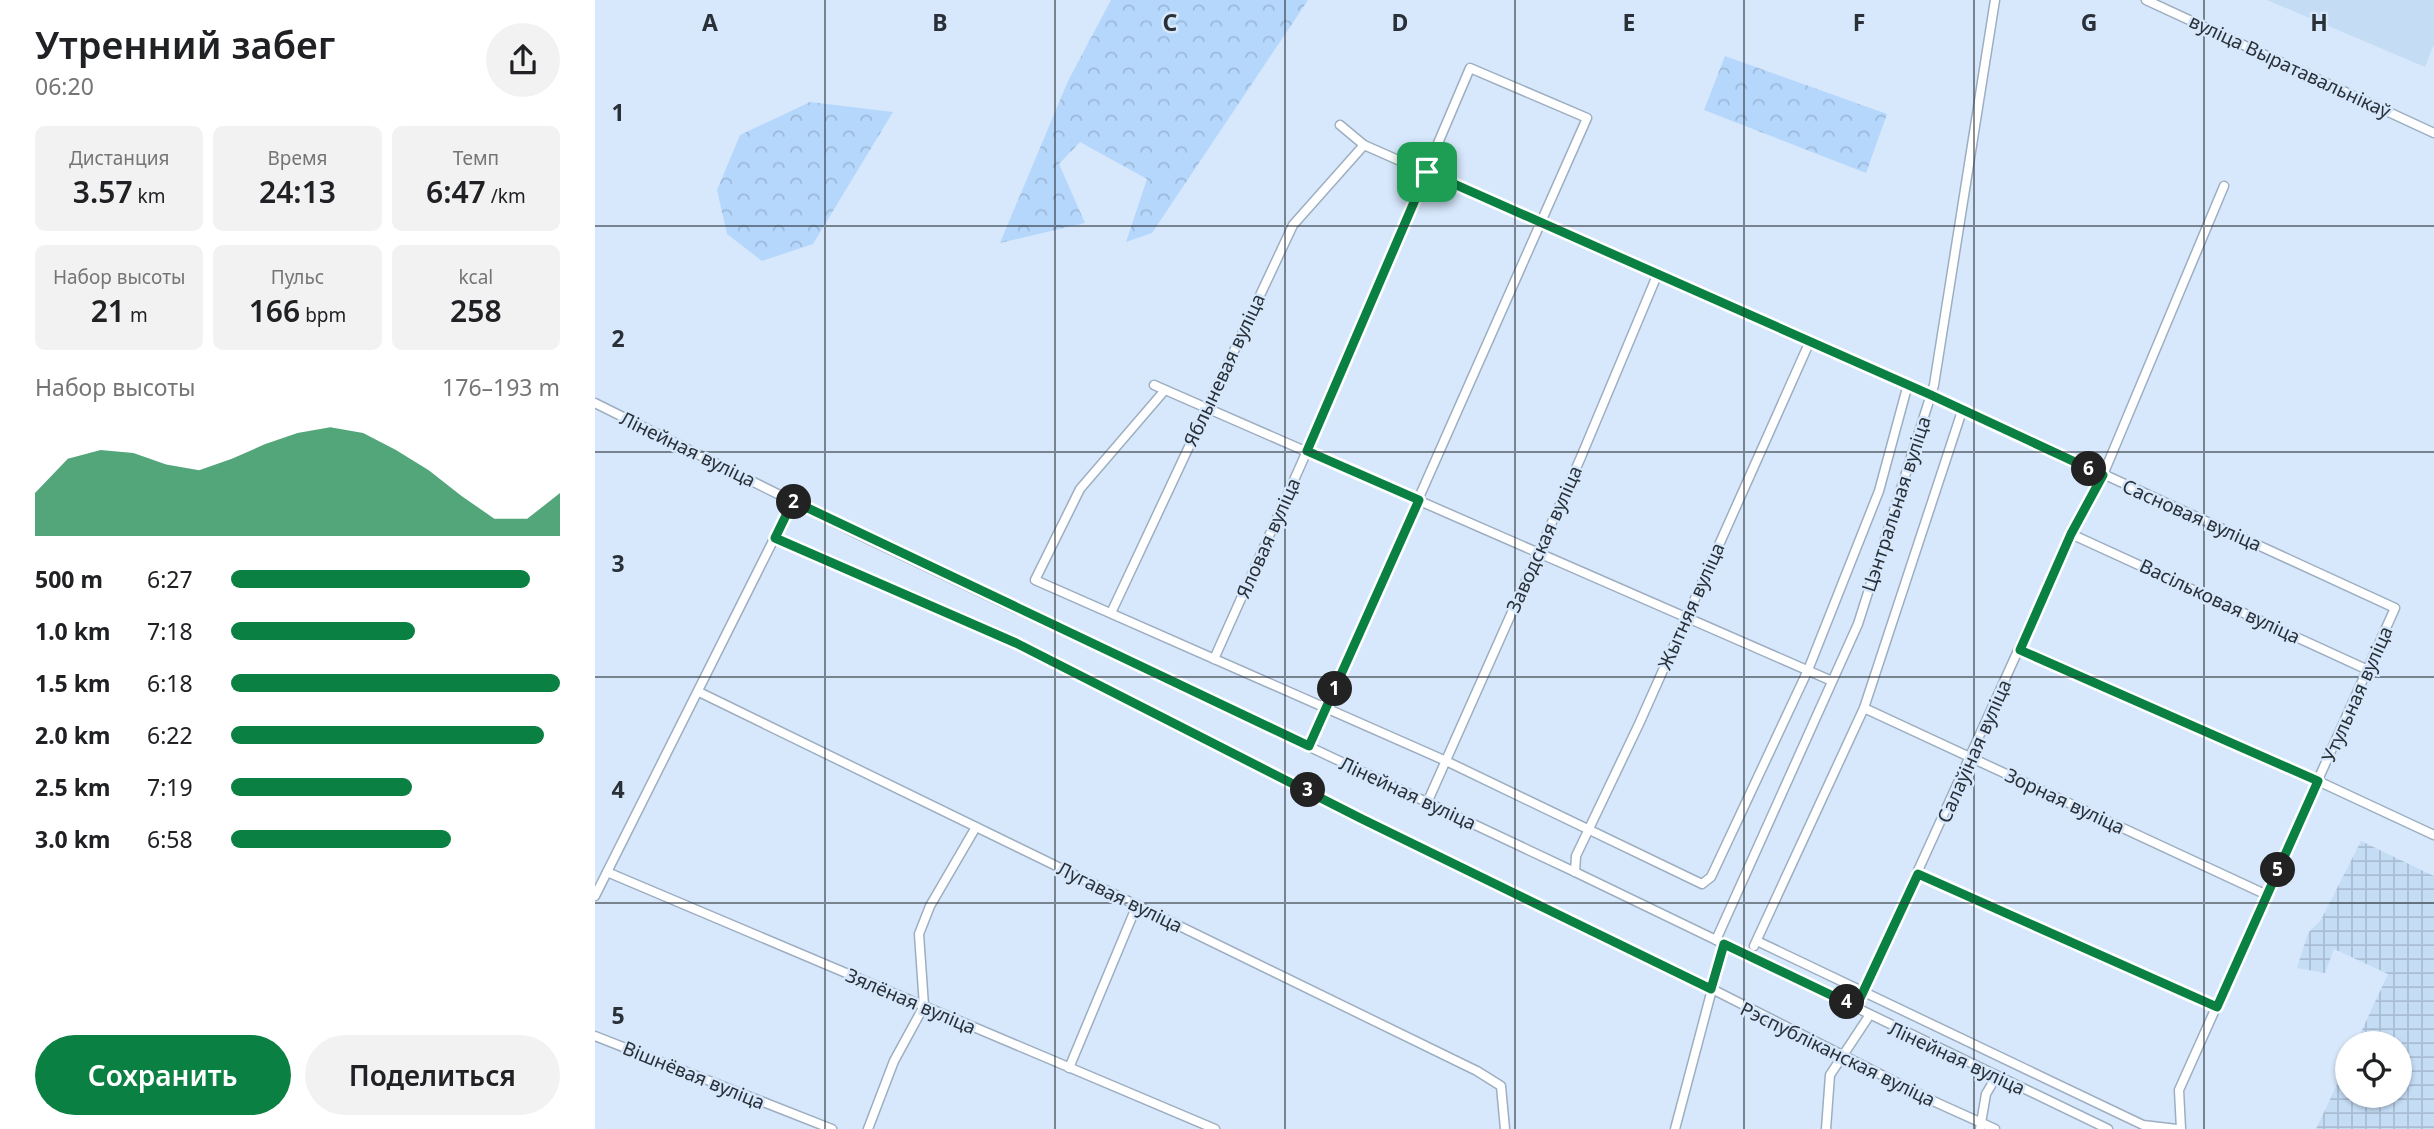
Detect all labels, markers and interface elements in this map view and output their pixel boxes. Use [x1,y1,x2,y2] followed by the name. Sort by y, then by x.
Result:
[702,6,718,38] text: A
[932,6,948,38] text: B
[1163,6,1178,38] text: C
[1392,6,1408,38] text: D
[1623,6,1635,38] text: E
[1853,6,1865,38] text: F
[2081,6,2097,38] text: G
[2310,6,2328,38] text: H
[2185,8,2395,124] street label: вуліца Выратавальнікаў
[35,18,335,70] text: Утренний забег
[486,23,560,97] button: share
[35,70,94,102] text: 06:20
[611,96,625,128] text: 1
[1397,142,1457,202] pin
[69,145,169,171] text: Дистанция
[268,145,327,171] text: Время
[453,145,499,171] text: Темп
[1408,153,1446,191] icon: arrive
[73,171,133,212] text: 3.57
[259,171,336,212] text: 24:13
[426,171,486,212] text: 6:47
[133,183,165,209] text: km
[486,183,526,209] text: /km
[53,264,185,290] text: Набор высоты
[271,264,324,290] text: Пульс
[458,264,493,290] text: kcal
[1177,289,1271,451] street label: Яблыневая вуліца
[91,290,125,331] text: 21
[249,290,300,331] text: 166
[450,290,502,331] text: 258
[125,302,148,328] text: m
[300,302,346,328] text: bpm
[611,322,625,354] text: 2
[35,371,195,403] text: Набор высоты
[442,371,560,403] text: 176–193 m
[616,405,760,493] street label: Лінейная вуліца
[1855,413,1937,595] street label: Цэнтральная вуліца
[2071,452,2107,486] pin: 6
[2083,455,2094,481] text: 6
[1500,462,1588,616] street label: Заводская вуліца
[2118,473,2266,557] street label: Сасновая вуліца
[1230,474,1306,602] street label: Яловая вуліца
[777,484,811,520] pin: 2
[788,488,799,514] text: 2
[1651,538,1731,674] street label: Жытняя вуліца
[611,547,625,579] text: 3
[2135,552,2305,650] street label: Васільковая вуліца
[35,563,103,595] text: 500 m
[147,563,193,595] text: 6:27
[35,615,110,647] text: 1.0 km
[147,615,193,647] text: 7:18
[2315,622,2399,766] street label: Утульная вуліца
[35,667,110,699] text: 1.5 km
[147,667,193,699] text: 6:18
[1317,672,1353,706] pin: 1
[1329,675,1340,701] text: 1
[1931,675,2017,827] street label: Салаўіная вуліца
[35,719,110,751] text: 2.0 km
[147,719,193,751] text: 6:22
[1336,750,1480,836] street label: Лінейная вуліца
[2001,762,2129,840] street label: Зорная вуліца
[35,771,110,803] text: 2.5 km
[147,771,193,803] text: 7:19
[1291,772,1325,808] pin: 3
[611,773,625,805] text: 4
[1302,776,1313,802] text: 3
[35,823,110,855] text: 3.0 km
[147,823,193,855] text: 6:58
[2261,852,2295,888] pin: 5
[1053,855,1187,939] street label: Лугавая вуліца
[2272,856,2283,882] text: 5
[842,962,980,1040] street label: Зялёная вуліца
[1829,984,1865,1020] pin: 4
[1841,988,1852,1014] text: 4
[1736,995,1940,1113] street label: Рэспубліканская вуліца
[611,999,625,1031] text: 5
[1885,1015,2029,1101] street label: Лінейная вуліца
[2335,1031,2412,1108] map controls
[2335,1031,2412,1108] button: locate
[35,1035,291,1115] button: Сохранить
[305,1035,560,1115] button: Поделиться
[619,1035,769,1115] street label: Вішнёвая вуліца

